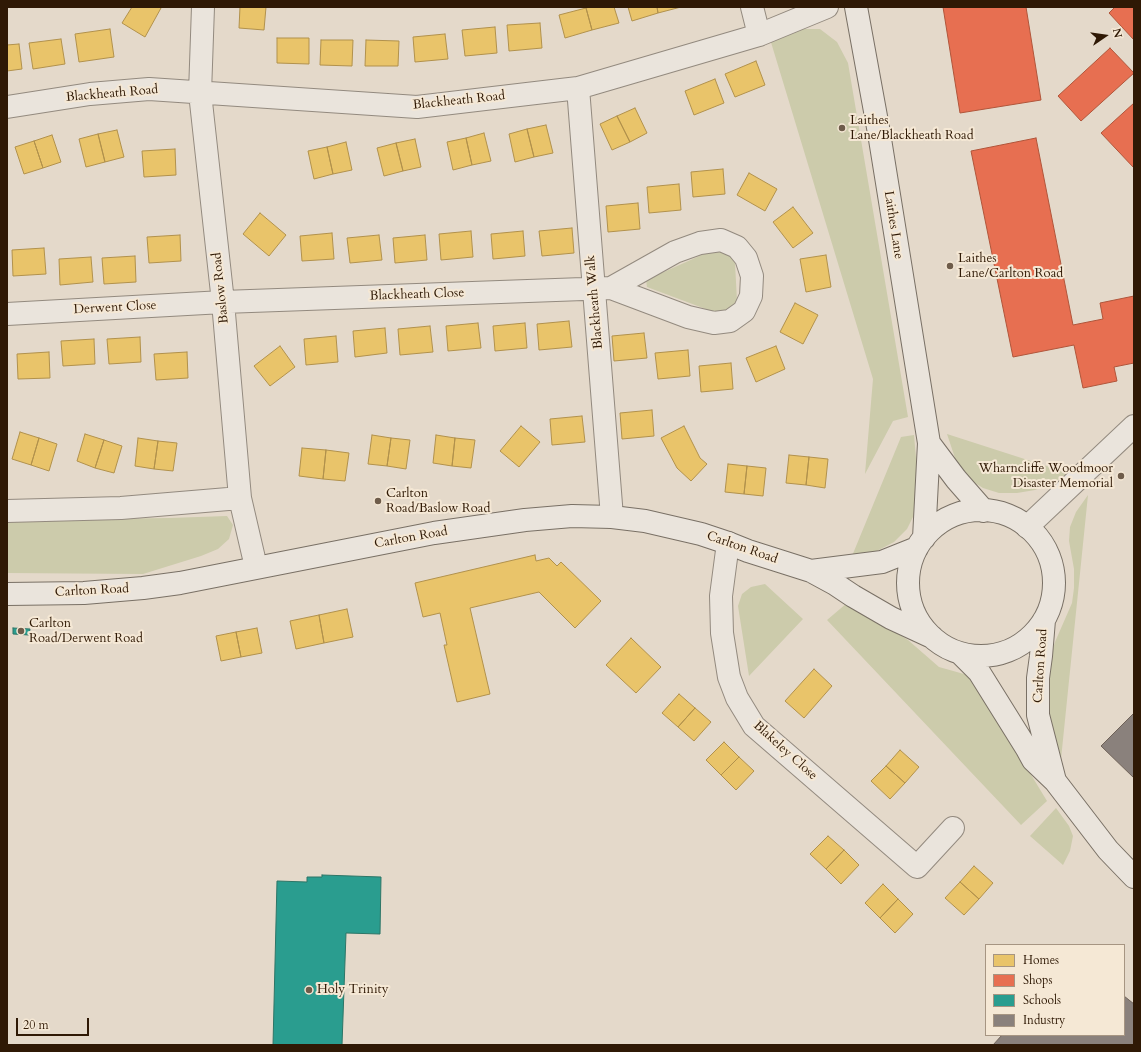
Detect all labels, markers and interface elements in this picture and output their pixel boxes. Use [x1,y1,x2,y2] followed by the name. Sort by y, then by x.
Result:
[1085,16,1125,56] north arrow
[1109,27,1126,40] text: N
[65,82,159,106] street label: Blackheath Road
[412,88,506,114] street label: Blackheath Road
[850,113,974,144] place label: Laithes Lane/Blackheath Road
[837,123,847,133] marker: Laithes Lane/Blackheath Road
[880,190,906,260] street label: Laithes Lane
[958,251,1063,282] place label: Laithes Lane/Carlton Road
[209,252,233,324] street label: Baslow Road
[583,254,607,350] street label: Blackheath Walk
[945,261,955,271] marker: Laithes Lane/Carlton Road
[369,286,465,304] street label: Blackheath Close
[73,298,157,318] street label: Derwent Close
[979,461,1113,492] place label: Wharncliffe Woodmoor Disaster Memorial
[1116,471,1126,481] marker: Wharncliffe Woodmoor Disaster Memorial
[386,486,490,517] place label: Carlton Road/Baslow Road
[373,496,383,506] marker: Carlton Road/Baslow Road
[373,524,449,552] street label: Carlton Road
[704,529,780,567] street label: Carlton Road
[55,581,129,601] street label: Carlton Road
[29,616,143,647] place label: Carlton Road/Derwent Road
[16,626,26,636] marker: Carlton Road/Derwent Road
[1031,628,1051,704] street label: Carlton Road
[750,718,820,784] street label: Blakeley Close
[985,944,1125,1036] legend
[1023,952,1059,968] text: Homes
[1023,972,1052,988] text: Shops
[317,982,389,998] place label: Holy Trinity
[304,985,314,995] marker: Holy Trinity
[1023,992,1061,1008] text: Schools
[18,1010,91,1036] scale bar
[1023,1012,1065,1028] text: Industry
[23,1017,49,1033] text: 20 m

